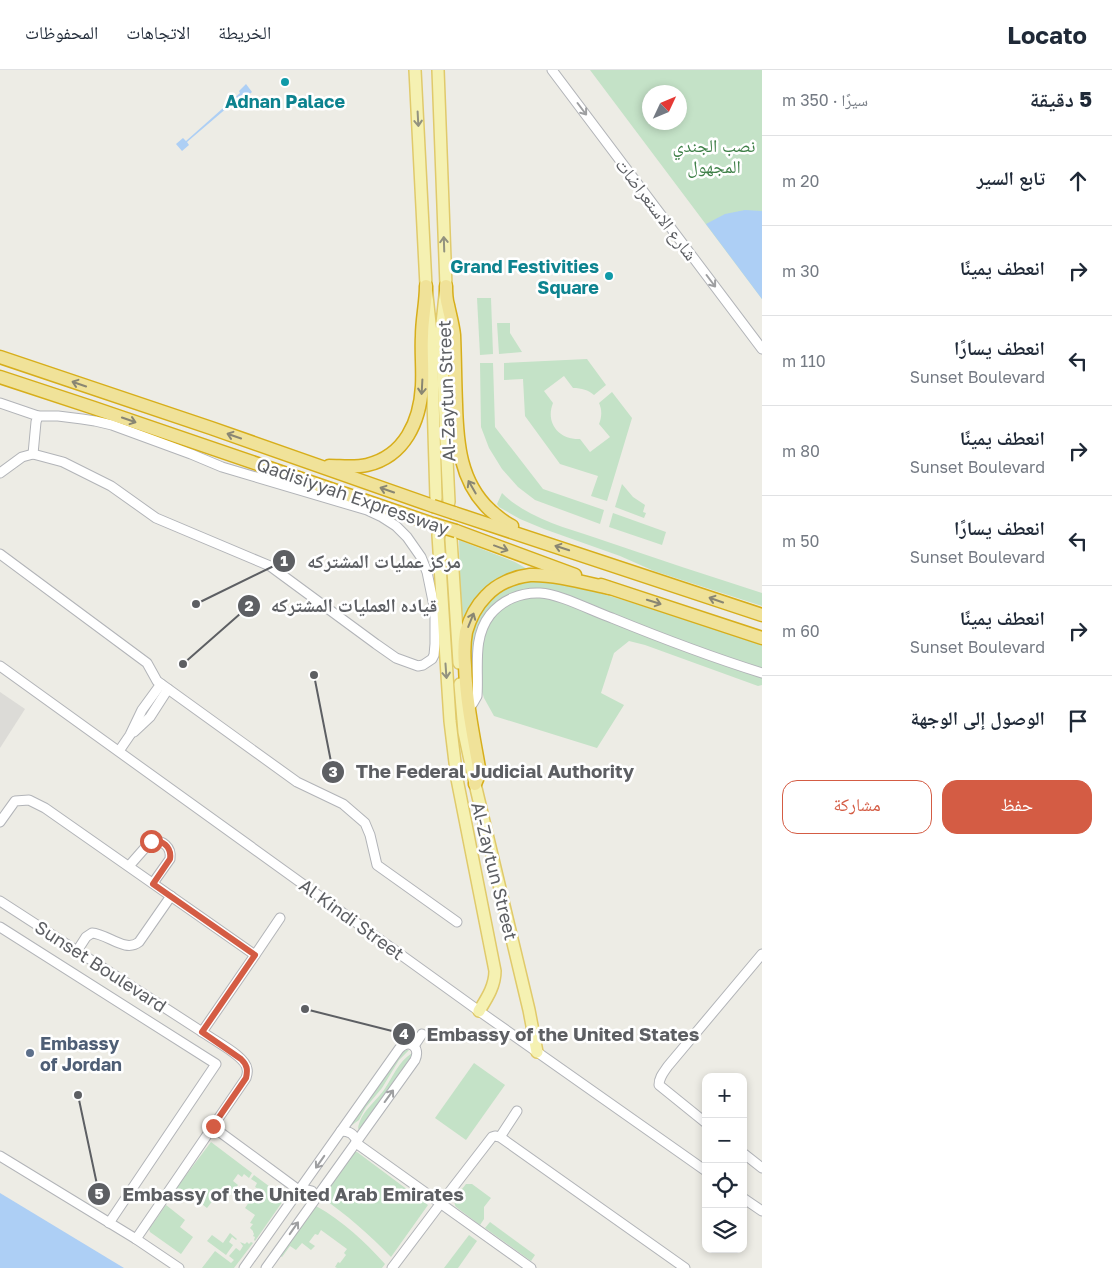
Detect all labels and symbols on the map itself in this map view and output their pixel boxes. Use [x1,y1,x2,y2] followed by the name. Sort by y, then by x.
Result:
[279,76,291,88] marker: Adnan Palace
[642,85,687,130] north arrow
[225,90,345,112] place label: Adnan Palace
[576,102,587,115] one-way arrow
[413,110,422,126] one-way arrow
[672,134,756,178] park label: نصب الجندي المجهول
[611,154,703,265] street label: شارع الاستعراضات
[439,236,449,252] one-way arrow
[450,255,599,298] place label: Grand Festivities Square
[603,270,615,282] marker: Grand Festivities Square
[706,274,716,288] one-way arrow
[433,320,459,462] street label: Al-Zaytun Street
[72,379,88,388] one-way arrow
[417,379,426,395] one-way arrow
[121,416,136,425] one-way arrow
[226,431,242,440] one-way arrow
[254,453,452,539] street label: Qadisiyyah Expressway
[467,481,477,495] one-way arrow
[380,485,395,494] one-way arrow
[554,543,570,552] one-way arrow
[272,544,471,578] callout: مركز عمليات المشتركه
[493,544,509,553] one-way arrow
[307,549,461,573] text: مركز عمليات المشتركه
[280,551,288,569] text: 1
[236,589,448,623] callout: قياده العمليات المشتركه
[271,593,437,617] text: قياده العمليات المشتركه
[708,594,724,604] one-way arrow
[244,596,254,614] text: 2
[646,598,662,607] one-way arrow
[466,613,476,628] one-way arrow
[442,663,451,679] one-way arrow
[321,755,644,789] callout: The Federal Judicial Authority
[356,759,635,782] text: The Federal Judicial Authority
[328,762,338,780] text: 3
[467,800,523,942] street label: Al-Zaytun Street
[140,830,163,853] route start
[295,874,409,964] street label: Al Kindi Street
[31,915,171,1017] street label: Sunset Boulevard
[392,1017,710,1051] callout: Embassy of the United States
[427,1022,700,1045] text: Embassy of the United States
[399,1024,409,1042] text: 4
[40,1032,122,1075] place label: Embassy of Jordan
[24,1047,36,1059] marker: Embassy of Jordan
[384,1089,394,1103] one-way arrow
[202,1115,225,1138] route end
[315,1155,325,1169] one-way arrow
[87,1177,474,1211] callout: Embassy of the United Arab Emirates
[122,1182,464,1205] text: Embassy of the United Arab Emirates
[94,1184,104,1202] text: 5
[289,1221,299,1235] one-way arrow

